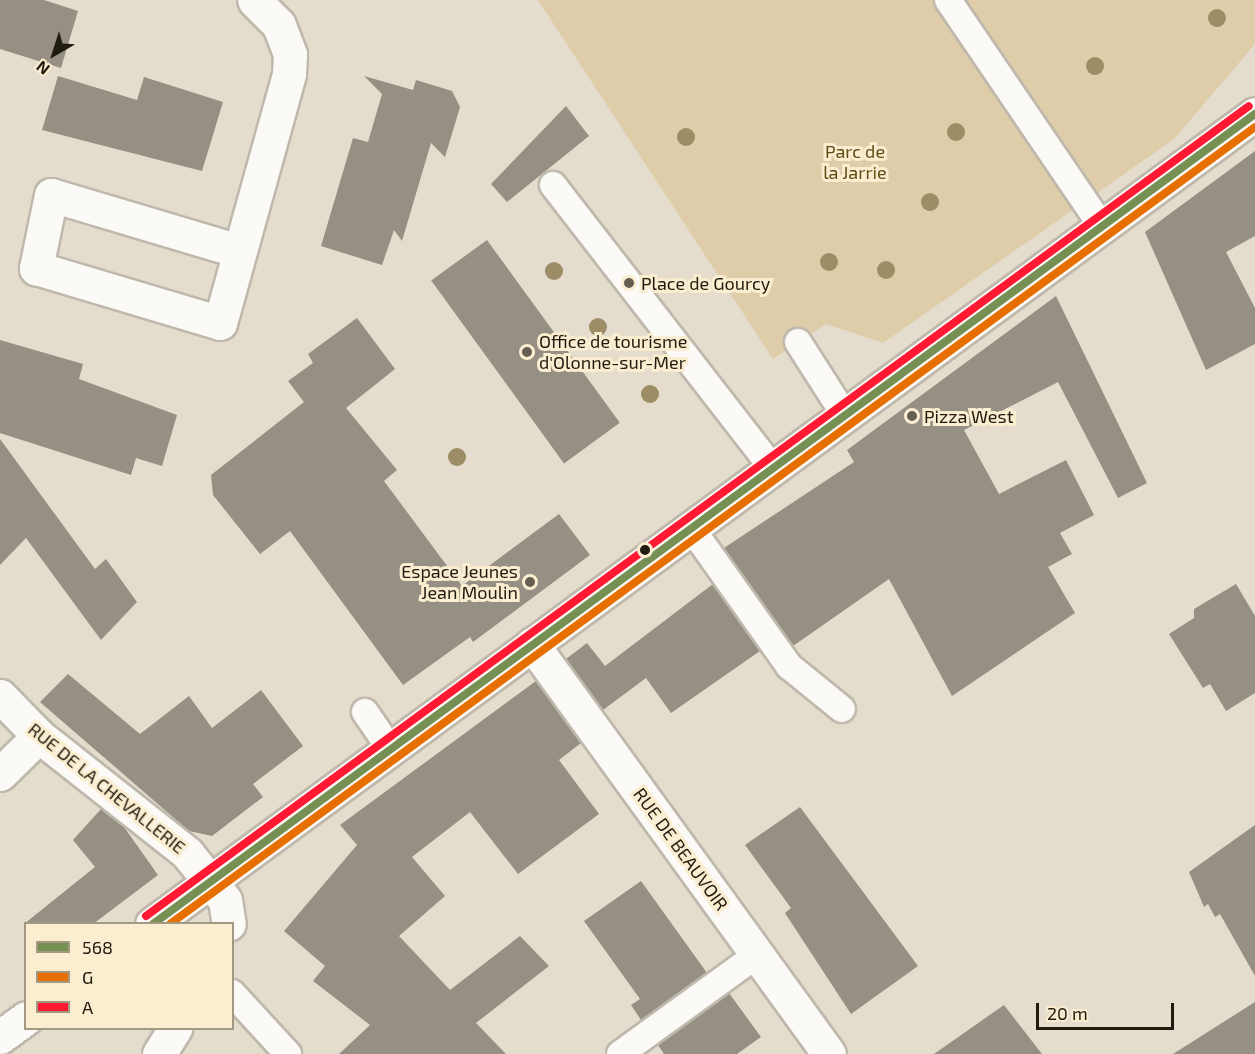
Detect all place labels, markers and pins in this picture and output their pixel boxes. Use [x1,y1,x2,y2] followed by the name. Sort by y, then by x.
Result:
[641,272,770,294] place label: Place de Gourcy
[622,276,636,290] marker: Place de Gourcy
[539,331,688,374] place label: Office de tourisme d'Olonne-sur-Mer
[520,345,534,359] marker: Office de tourisme d'Olonne-sur-Mer
[924,405,1014,427] place label: Pizza West
[905,409,919,423] marker: Pizza West
[639,544,651,556] unlabelled marker
[401,561,518,604] place label: Espace Jeunes Jean Moulin
[523,575,537,589] marker: Espace Jeunes Jean Moulin

